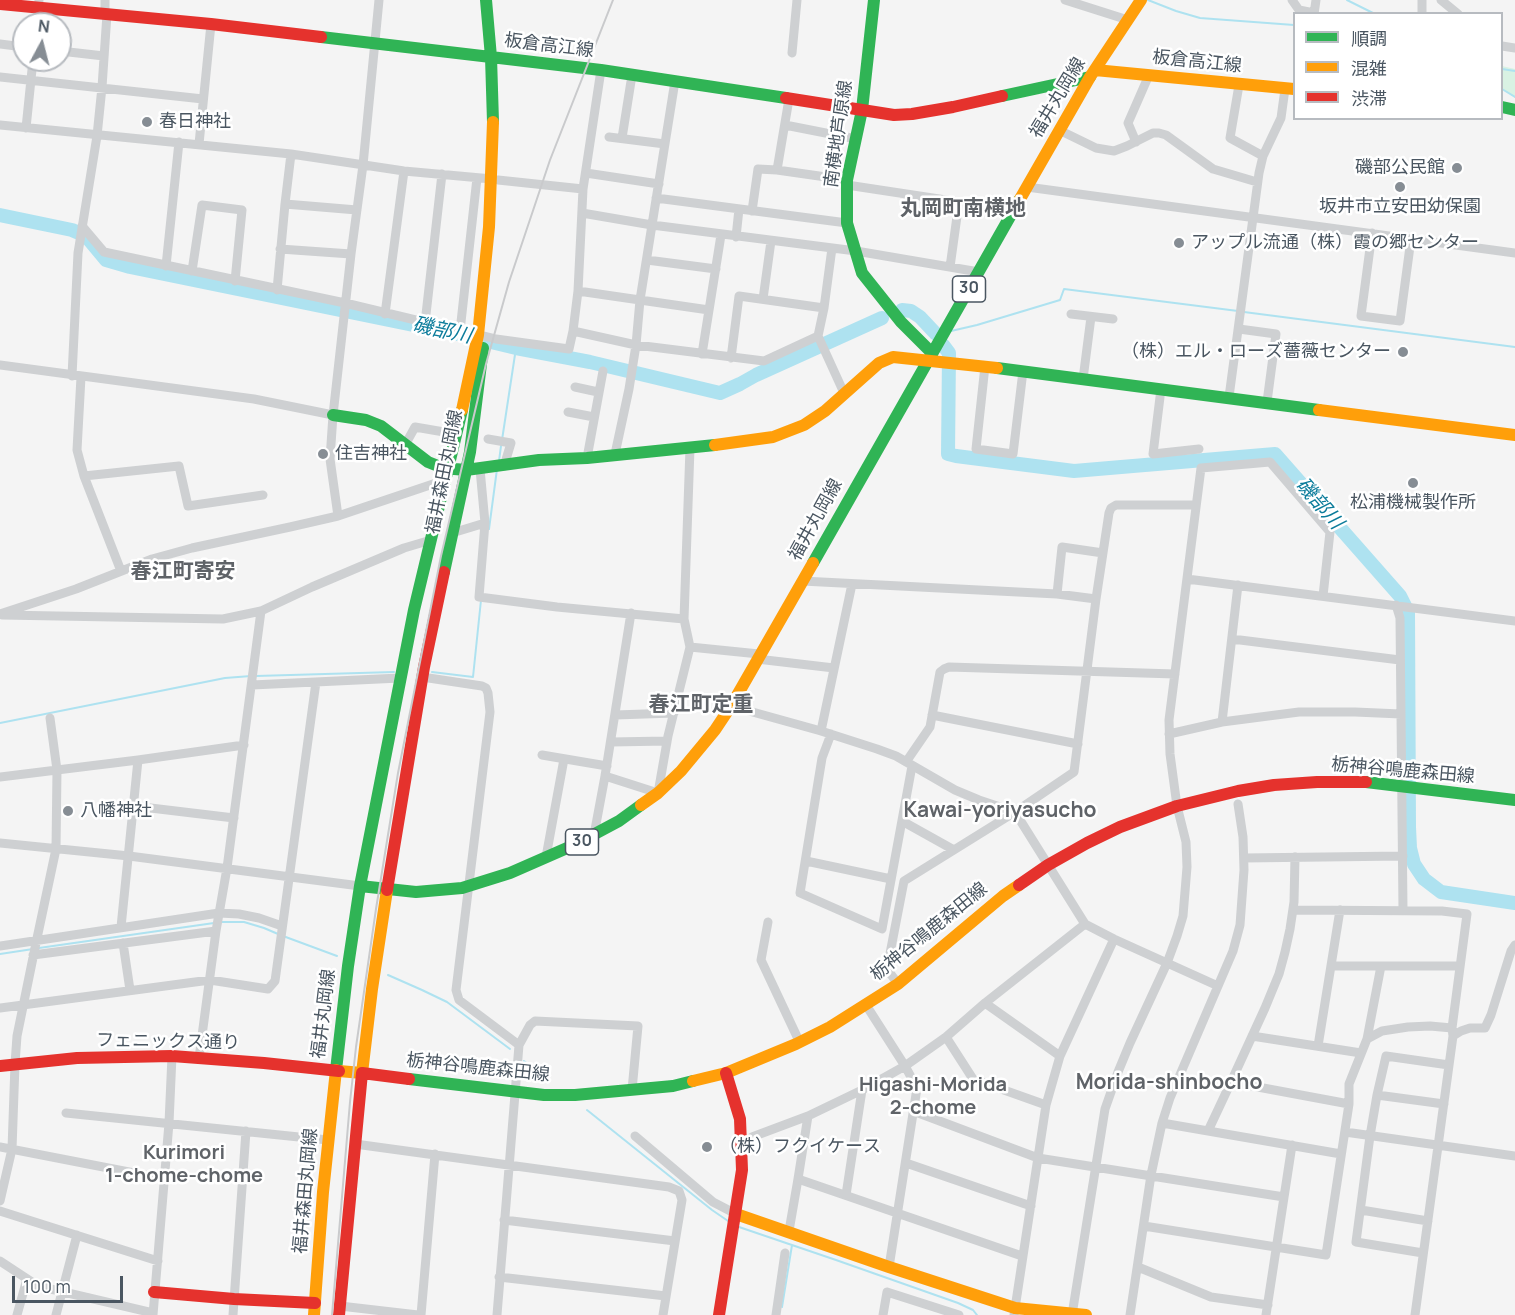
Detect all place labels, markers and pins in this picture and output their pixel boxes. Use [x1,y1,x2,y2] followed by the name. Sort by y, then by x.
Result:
[159,111,231,133] place label: 春日神社
[140,115,154,129] marker: 春日神社
[1355,157,1445,179] place label: 磯部公民館
[1450,161,1464,175] marker: 磯部公民館
[1393,180,1407,194] marker: 坂井市立安田幼保園
[1319,196,1481,218] place label: 坂井市立安田幼保園
[1191,232,1479,254] place label: アップル流通（株）霞の郷センター
[1172,236,1186,250] marker: アップル流通（株）霞の郷センター
[1121,341,1391,363] place label: （株）エル・ローズ薔薇センター
[1396,345,1410,359] marker: （株）エル・ローズ薔薇センター
[335,443,407,465] place label: 住吉神社
[316,447,330,461] marker: 住吉神社
[1406,476,1420,490] marker: 松浦機械製作所
[1350,492,1476,514] place label: 松浦機械製作所
[80,800,152,822] place label: 八幡神社
[61,804,75,818] marker: 八幡神社
[719,1136,881,1158] place label: （株）フクイケース
[700,1140,714,1154] marker: （株）フクイケース

